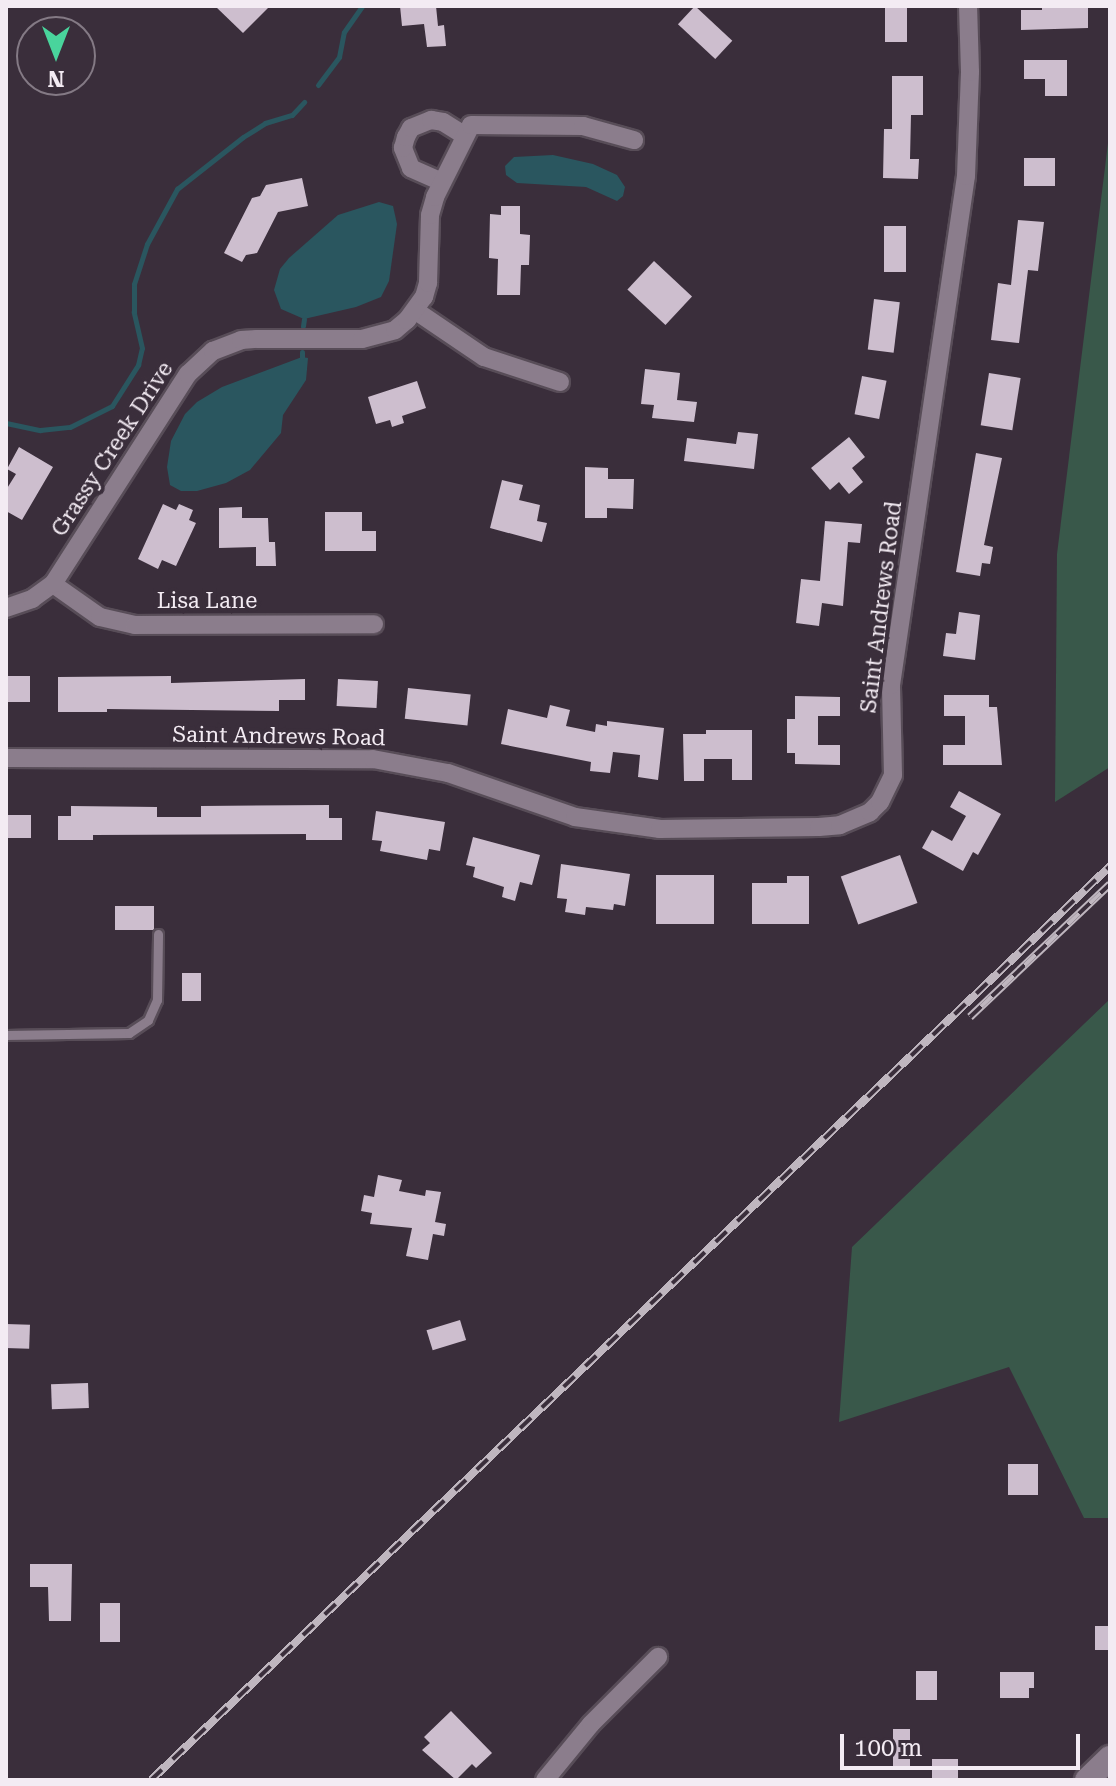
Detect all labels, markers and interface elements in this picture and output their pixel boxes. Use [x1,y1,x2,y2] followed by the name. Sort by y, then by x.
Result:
[16,16,96,96] north arrow
[48,66,64,91] text: N
[46,357,178,541] street label: Grassy Creek Drive
[855,500,907,714] street label: Saint Andrews Road
[157,588,257,614] street label: Lisa Lane
[172,721,386,751] street label: Saint Andrews Road
[844,1718,1084,1768] scale bar
[854,1734,922,1762] text: 100 m

